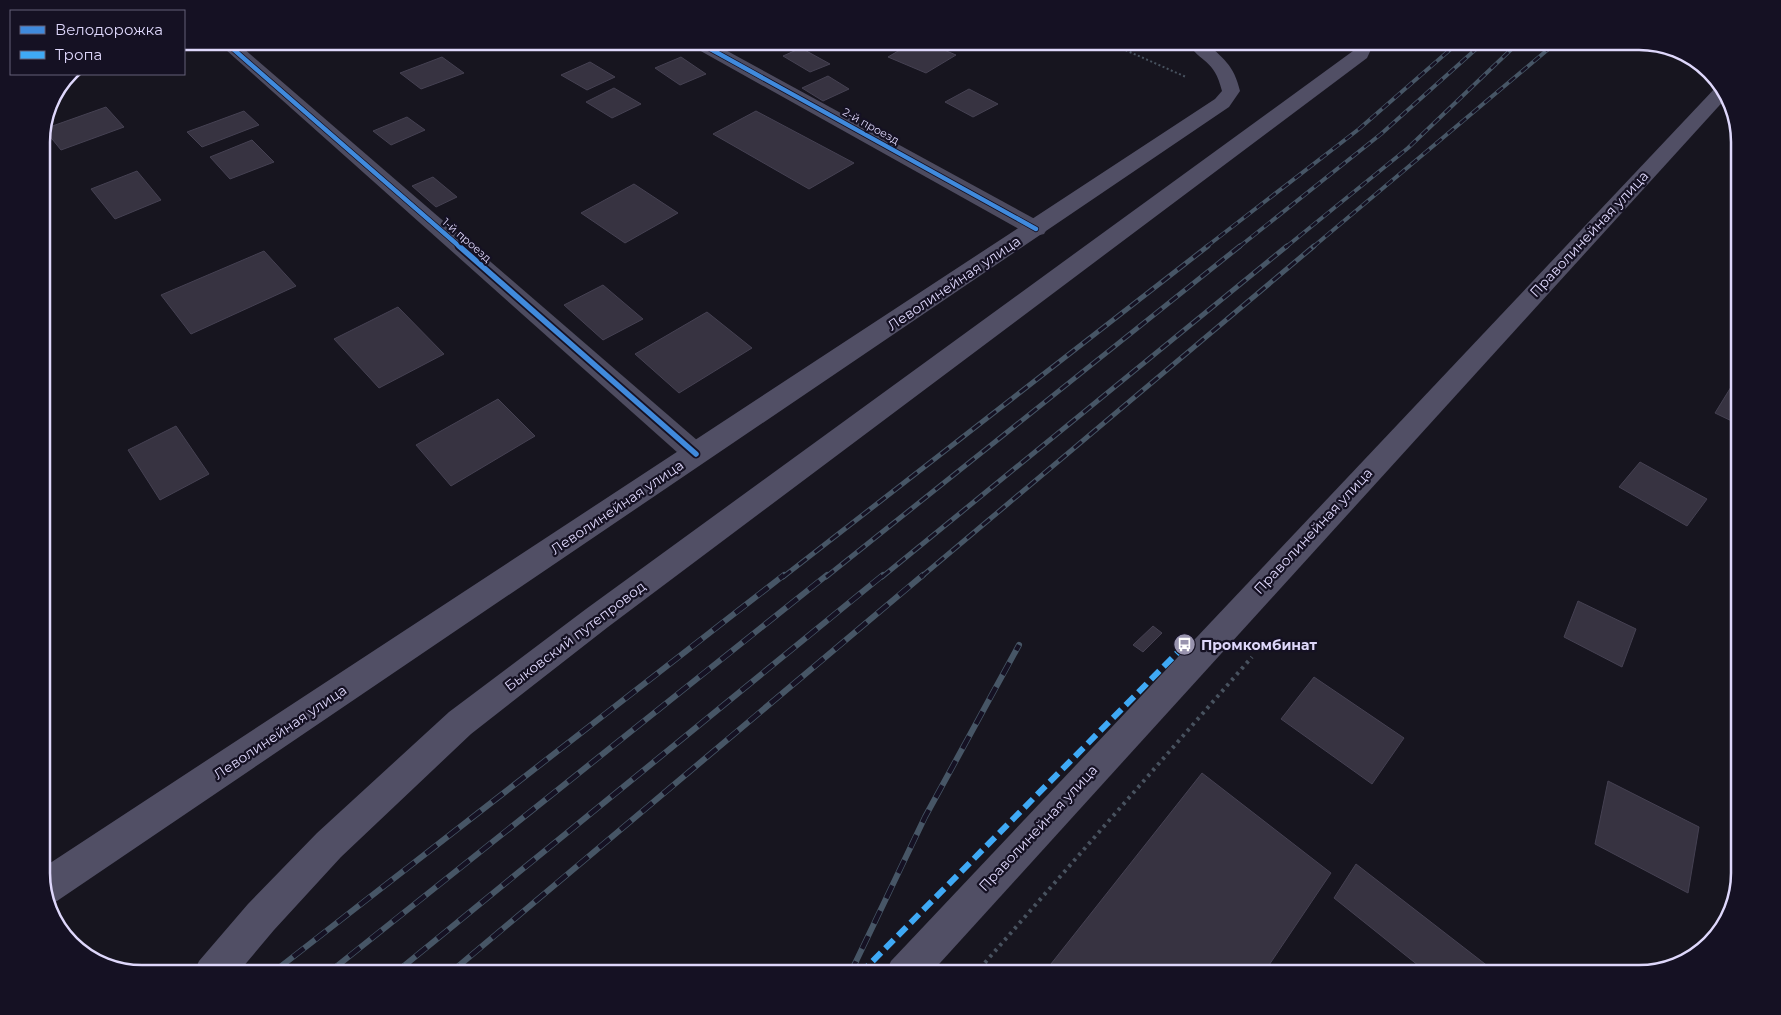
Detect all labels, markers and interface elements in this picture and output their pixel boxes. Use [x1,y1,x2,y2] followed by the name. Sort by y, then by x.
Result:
[10,10,185,75] legend
[55,20,163,39] text: Велодорожка
[55,45,102,64] text: Тропа
[840,105,902,147] street label: 2-й проезд
[1526,167,1652,301] street label: Праволинейная улица
[440,215,494,265] street label: 1-й проезд
[884,232,1024,334] street label: Леволинейная улица
[547,456,687,558] street label: Леволинейная улица
[1250,464,1376,598] street label: Праволинейная улица
[501,577,649,695] street label: Быковский путепровод
[1173,633,1197,657] bus stop icon: Промкомбинат
[1201,636,1318,654] place label: Промкомбинат
[210,681,350,783] street label: Леволинейная улица
[975,761,1101,895] street label: Праволинейная улица

